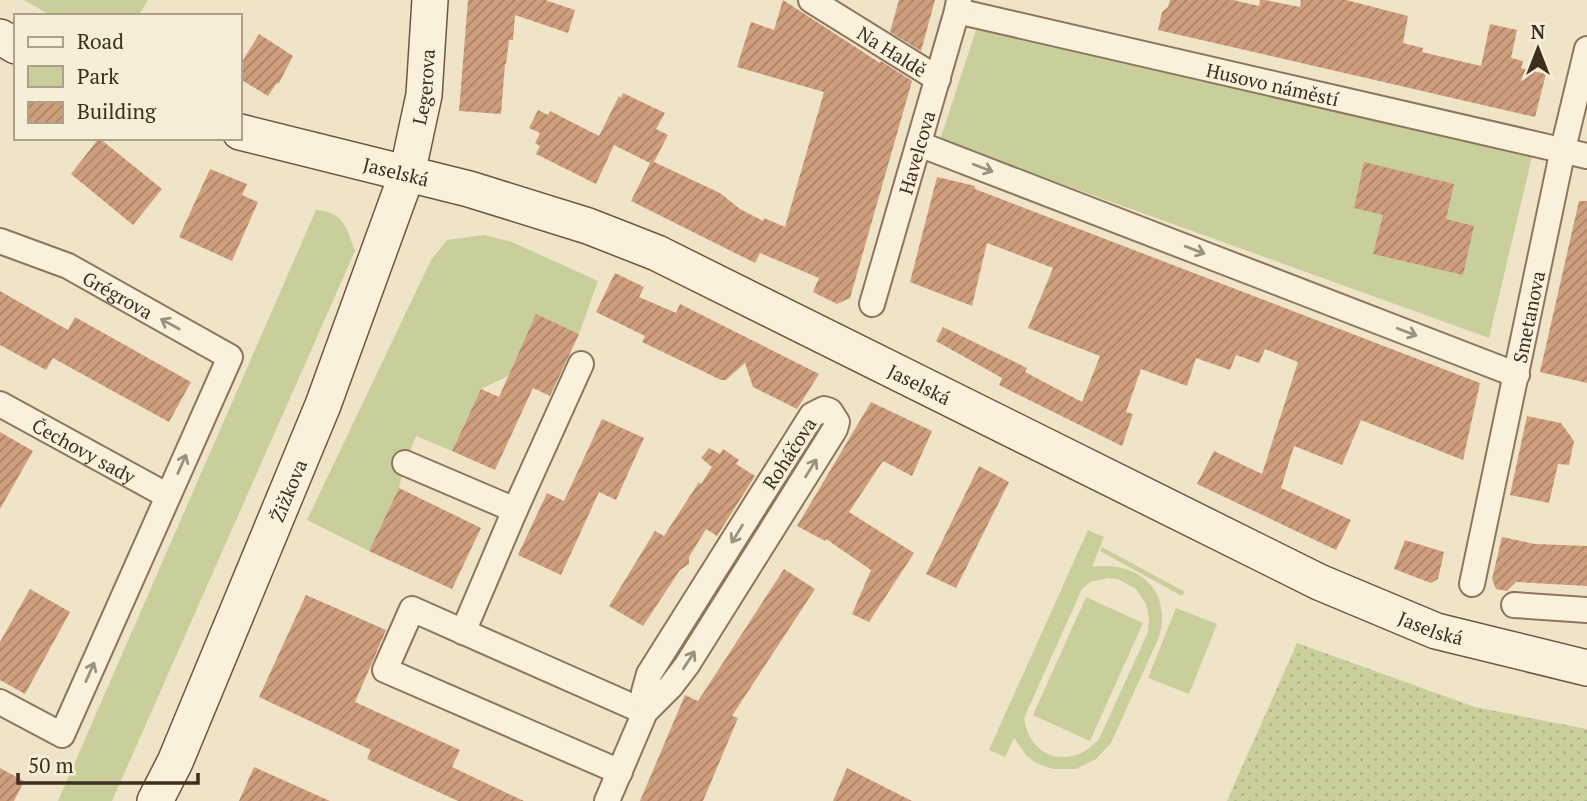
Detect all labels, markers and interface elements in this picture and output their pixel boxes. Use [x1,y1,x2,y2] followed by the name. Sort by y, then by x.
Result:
[14,14,242,140] legend
[1503,14,1573,84] north arrow
[1531,19,1546,44] text: N
[853,20,932,82] street label: Na Haldě
[77,27,124,55] text: Road
[405,48,439,127] street label: Legerova
[1204,56,1342,111] street label: Husovo náměstí
[77,62,119,90] text: Park
[77,97,157,125] text: Building
[892,107,940,197] street label: Havelcova
[361,151,432,191] street label: Jaselská
[971,162,993,175] one-way arrow
[1183,245,1205,257] one-way arrow
[79,265,158,324] street label: Grégrova
[1506,268,1550,365] street label: Smetanova
[161,317,181,331] one-way arrow
[1395,327,1417,340] one-way arrow
[884,357,956,410] street label: Jaselská
[28,412,141,489] street label: Čechovy sady
[756,412,822,494] street label: Roháčova
[176,454,189,475] one-way arrow
[264,455,312,525] street label: Žižkova
[804,458,818,478] one-way arrow
[729,524,744,543] one-way arrow
[1395,604,1466,650] street label: Jaselská
[682,651,697,670] one-way arrow
[84,662,97,683] one-way arrow
[18,742,198,786] scale bar
[28,751,74,779] text: 50 m

